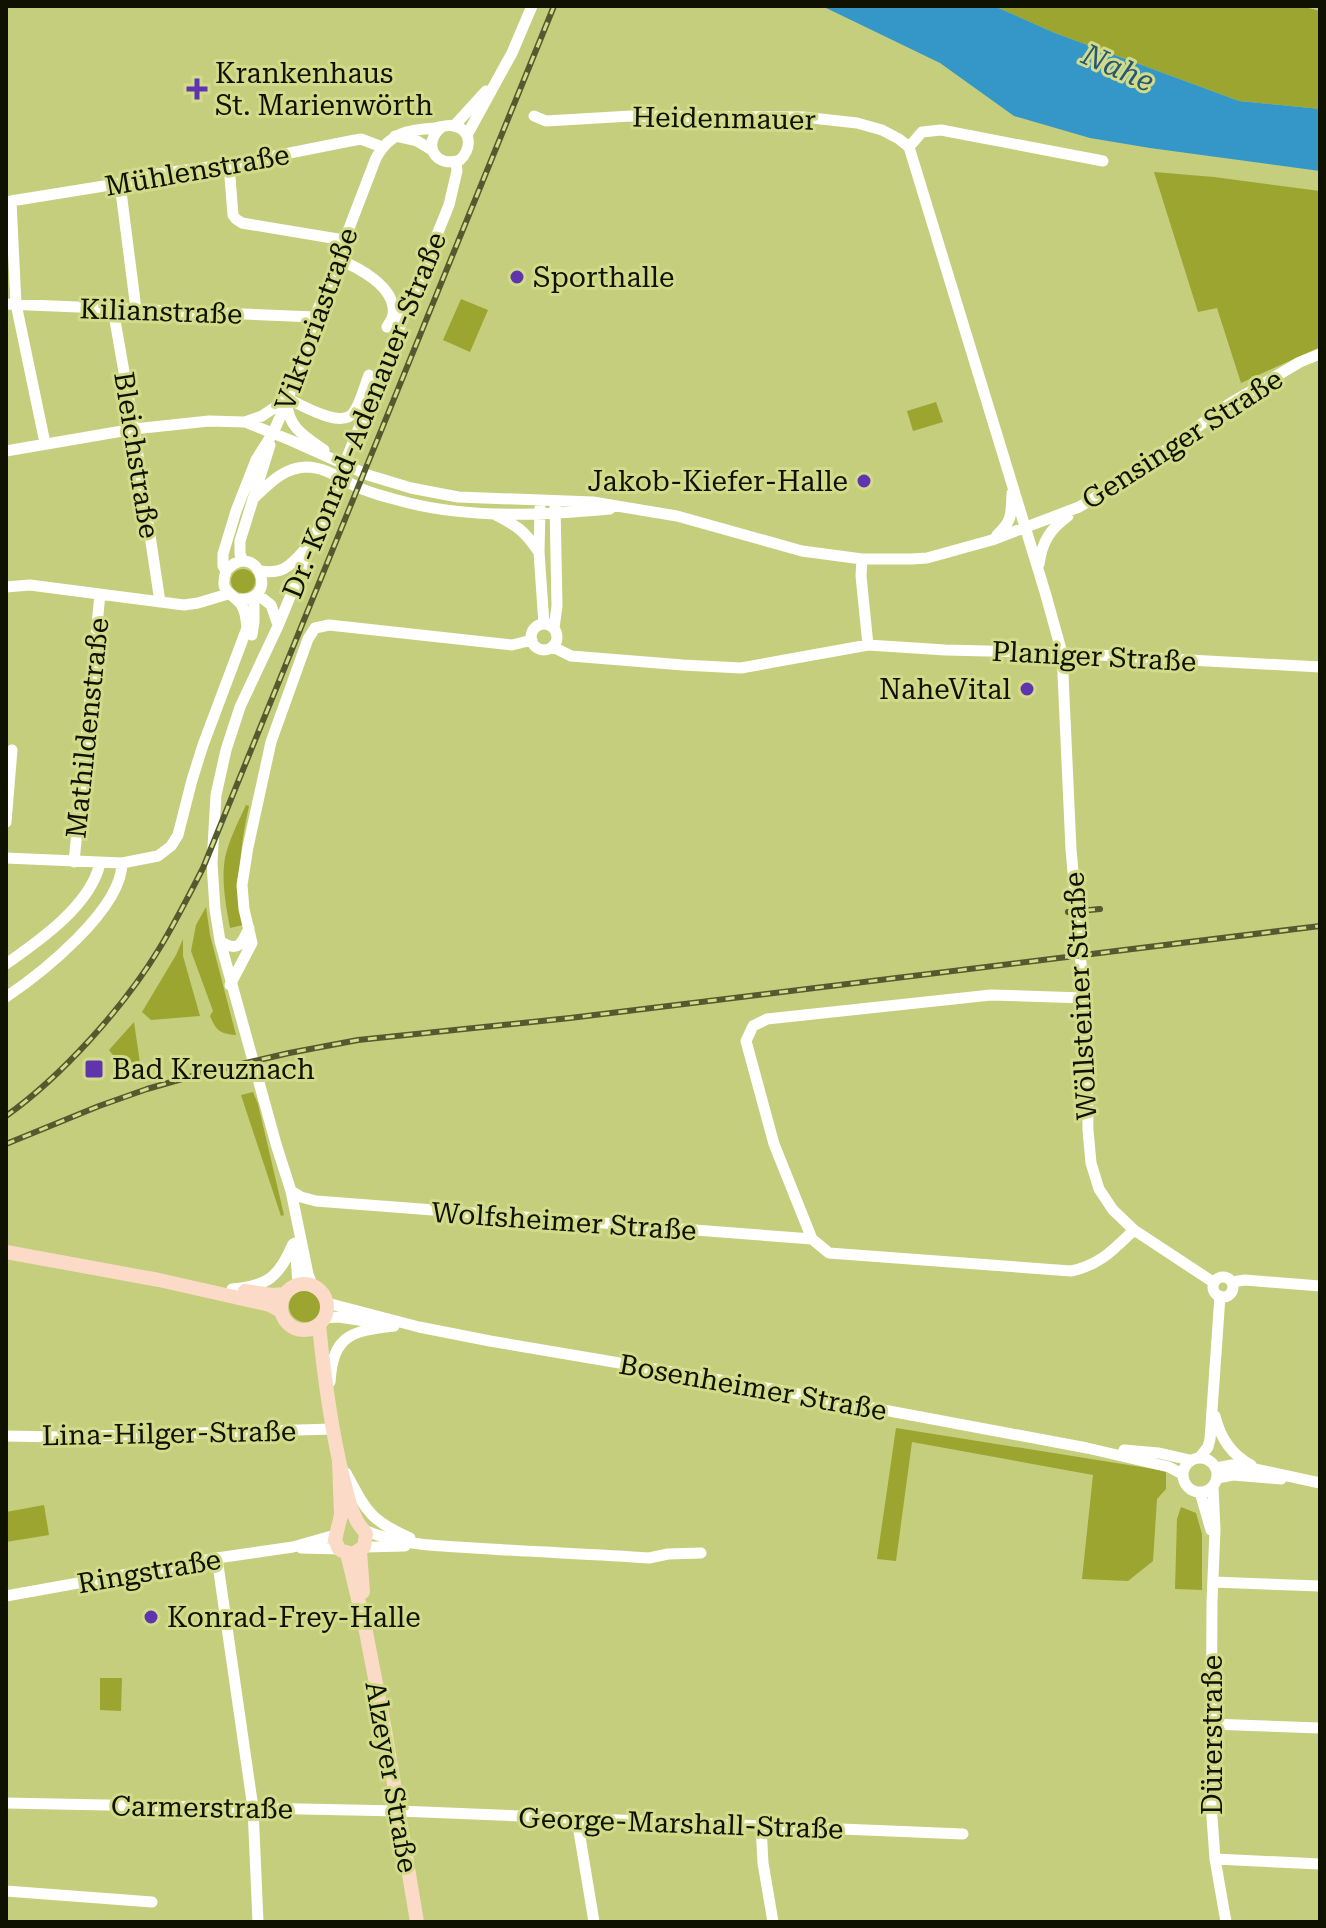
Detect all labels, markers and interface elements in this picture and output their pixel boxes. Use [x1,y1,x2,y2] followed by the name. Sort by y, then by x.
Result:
[1076,36,1160,99] water label: Nahe
[215,57,433,122] place label: Krankenhaus St. Marienwörth
[186,78,208,100] marker: Krankenhaus St. Marienwörth
[632,100,816,137] street label: Heidenmauer
[102,138,292,203] street label: Mühlenstraße
[268,223,365,415] street label: Viktoriastraße
[276,227,453,603] street label: Dr.-Konrad-Adenauer-Straße
[533,261,674,294] place label: Sporthalle
[508,268,526,286] marker: Sporthalle
[79,292,243,331] street label: Kilianstraße
[1076,362,1289,516] street label: Gensinger Straße
[107,369,166,541] street label: Bleichstraße
[587,465,848,498] place label: Jakob-Kiefer-Halle
[855,472,873,490] marker: Jakob-Kiefer-Halle
[59,616,115,840] street label: Mathildenstraße
[991,635,1197,678] street label: Planiger Straße
[879,673,1011,706] place label: NaheVital
[1018,680,1036,698] marker: NaheVital
[1058,871,1103,1121] street label: Wöllsteiner Straße
[112,1053,315,1086] place label: Bad Kreuznach
[83,1058,105,1080] marker: Bad Kreuznach
[430,1196,698,1247] street label: Wolfsheimer Straße
[617,1348,889,1427] street label: Bosenheimer Straße
[42,1415,297,1452] street label: Lina-Hilger-Straße
[75,1543,223,1600] street label: Ringstraße
[167,1601,421,1634] place label: Konrad-Frey-Halle
[142,1608,160,1626] marker: Konrad-Frey-Halle
[1196,1655,1229,1815] street label: Dürerstraße
[358,1679,425,1875] street label: Alzeyer Straße
[111,1789,293,1826] street label: Carmerstraße
[518,1801,844,1846] street label: George-Marshall-Straße

